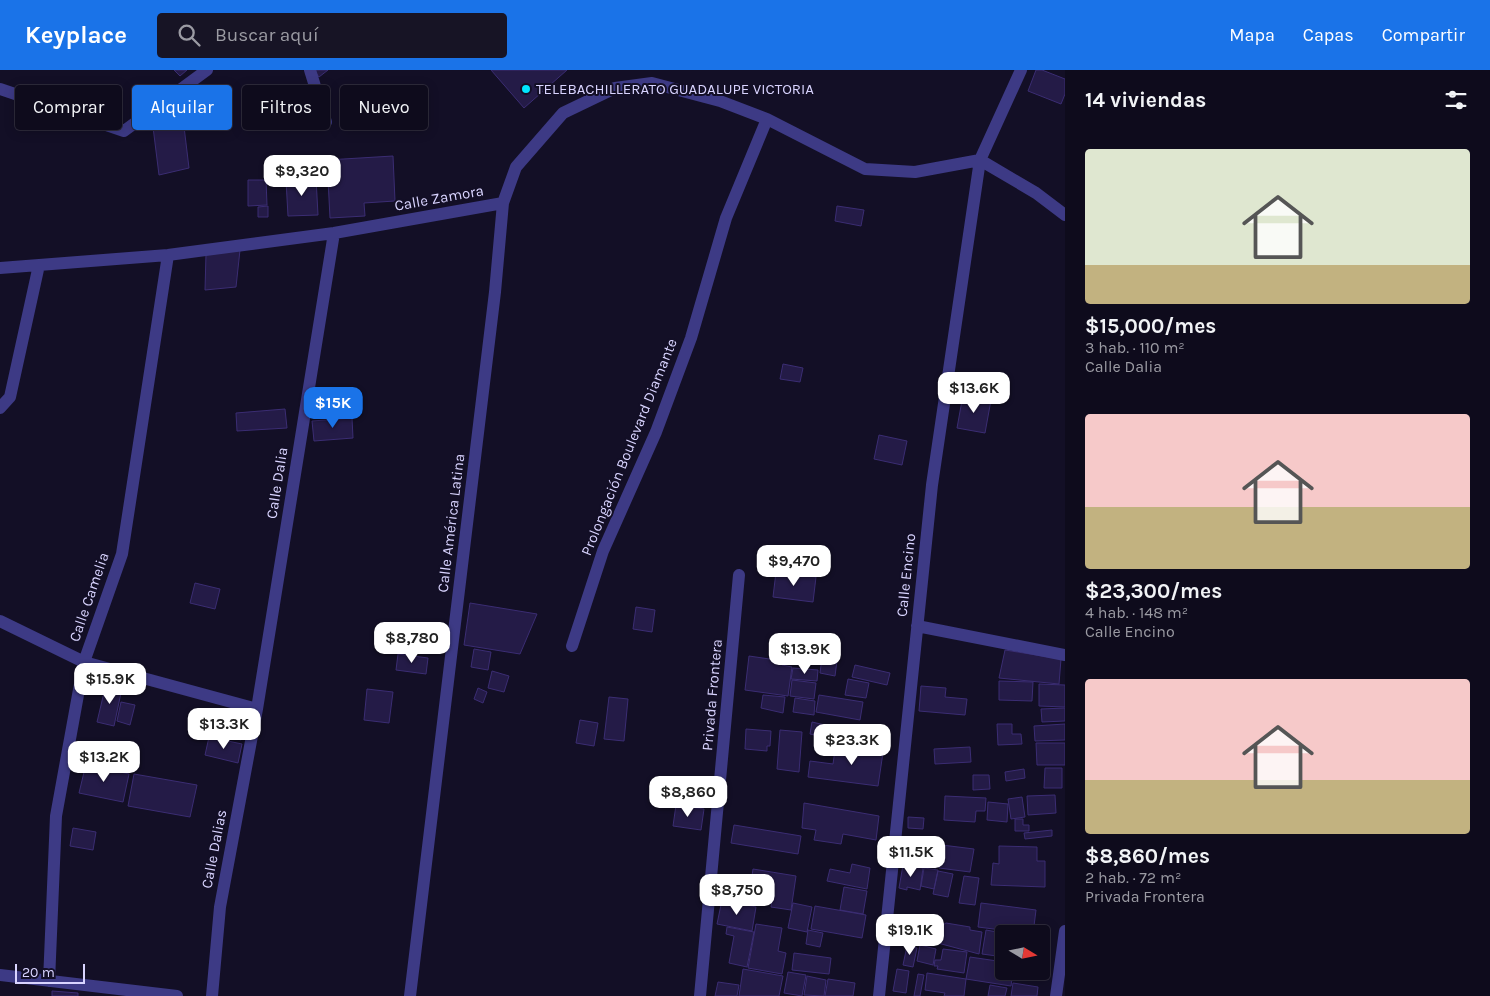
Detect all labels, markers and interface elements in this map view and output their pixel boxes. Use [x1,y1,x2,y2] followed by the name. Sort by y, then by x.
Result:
[157,13,507,58] search box
[25,21,127,49] text: Keyplace
[175,21,203,49] icon: search
[215,24,319,46] text: Buscar aquí
[1229,24,1275,46] text: Mapa
[1303,24,1354,46] text: Capas
[1382,24,1465,46] text: Compartir
[536,80,814,98] place label: TELEBACHILLERATO GUADALUPE VICTORIA
[520,83,532,95] marker: TELEBACHILLERATO GUADALUPE VICTORIA
[15,85,122,130] chip: Comprar
[132,85,232,130] chip: Alquilar
[242,85,330,130] chip: Filtros
[340,85,428,130] chip: Nuevo
[1442,86,1470,114] icon: filters
[1085,88,1206,112] text: 14 viviendas
[261,154,343,197] pin: $9,320
[275,161,329,180] text: $9,320
[393,181,485,215] street label: Calle Zamora
[1233,182,1323,272] icon: home
[1085,314,1216,338] text: $15,000/mes
[577,336,681,558] street label: Prolongación Boulevard Diamante
[1085,338,1185,357] text: 3 hab. · 110 m²
[1085,357,1162,376] text: Calle Dalia
[933,372,1015,414] pin: $13.6K
[949,378,999,397] text: $13.6K
[303,386,363,429] pin: $15K
[315,393,351,412] text: $15K
[262,446,292,520] street label: Calle Dalia
[1233,447,1323,537] icon: home
[434,453,468,593] street label: Calle América Latina
[893,532,919,618] street label: Calle Encino
[753,544,835,587] pin: $9,470
[65,550,113,644] street label: Calle Camelia
[768,551,820,570] text: $9,470
[1085,579,1222,603] text: $23,300/mes
[1085,603,1188,622] text: 4 hab. · 148 m²
[371,622,453,664] pin: $8,780
[1085,622,1175,641] text: Calle Encino
[385,628,439,647] text: $8,780
[764,632,846,675] pin: $13.9K
[698,638,726,752] street label: Privada Frontera
[780,639,830,658] text: $13.9K
[69,662,151,705] pin: $15.9K
[85,669,135,688] text: $15.9K
[183,708,265,750] pin: $13.3K
[1233,712,1323,802] icon: home
[199,714,249,733] text: $13.3K
[811,724,893,766] pin: $23.3K
[825,730,879,749] text: $23.3K
[63,740,145,783] pin: $13.2K
[79,747,129,766] text: $13.2K
[647,776,729,818] pin: $8,860
[660,782,716,801] text: $8,860
[198,808,230,890] street label: Calle Dalias
[870,836,952,878] pin: $11.5K
[888,842,934,861] text: $11.5K
[1085,844,1210,868] text: $8,860/mes
[1085,868,1181,887] text: 2 hab. · 72 m²
[696,874,778,916] pin: $8,750
[711,880,763,899] text: $8,750
[1085,887,1205,906] text: Privada Frontera
[869,914,951,956] pin: $19.1K
[887,920,933,939] text: $19.1K
[995,925,1050,980] north arrow
[995,925,1050,980] map controls
[15,961,85,984] scale bar
[22,964,55,981] text: 20 m

